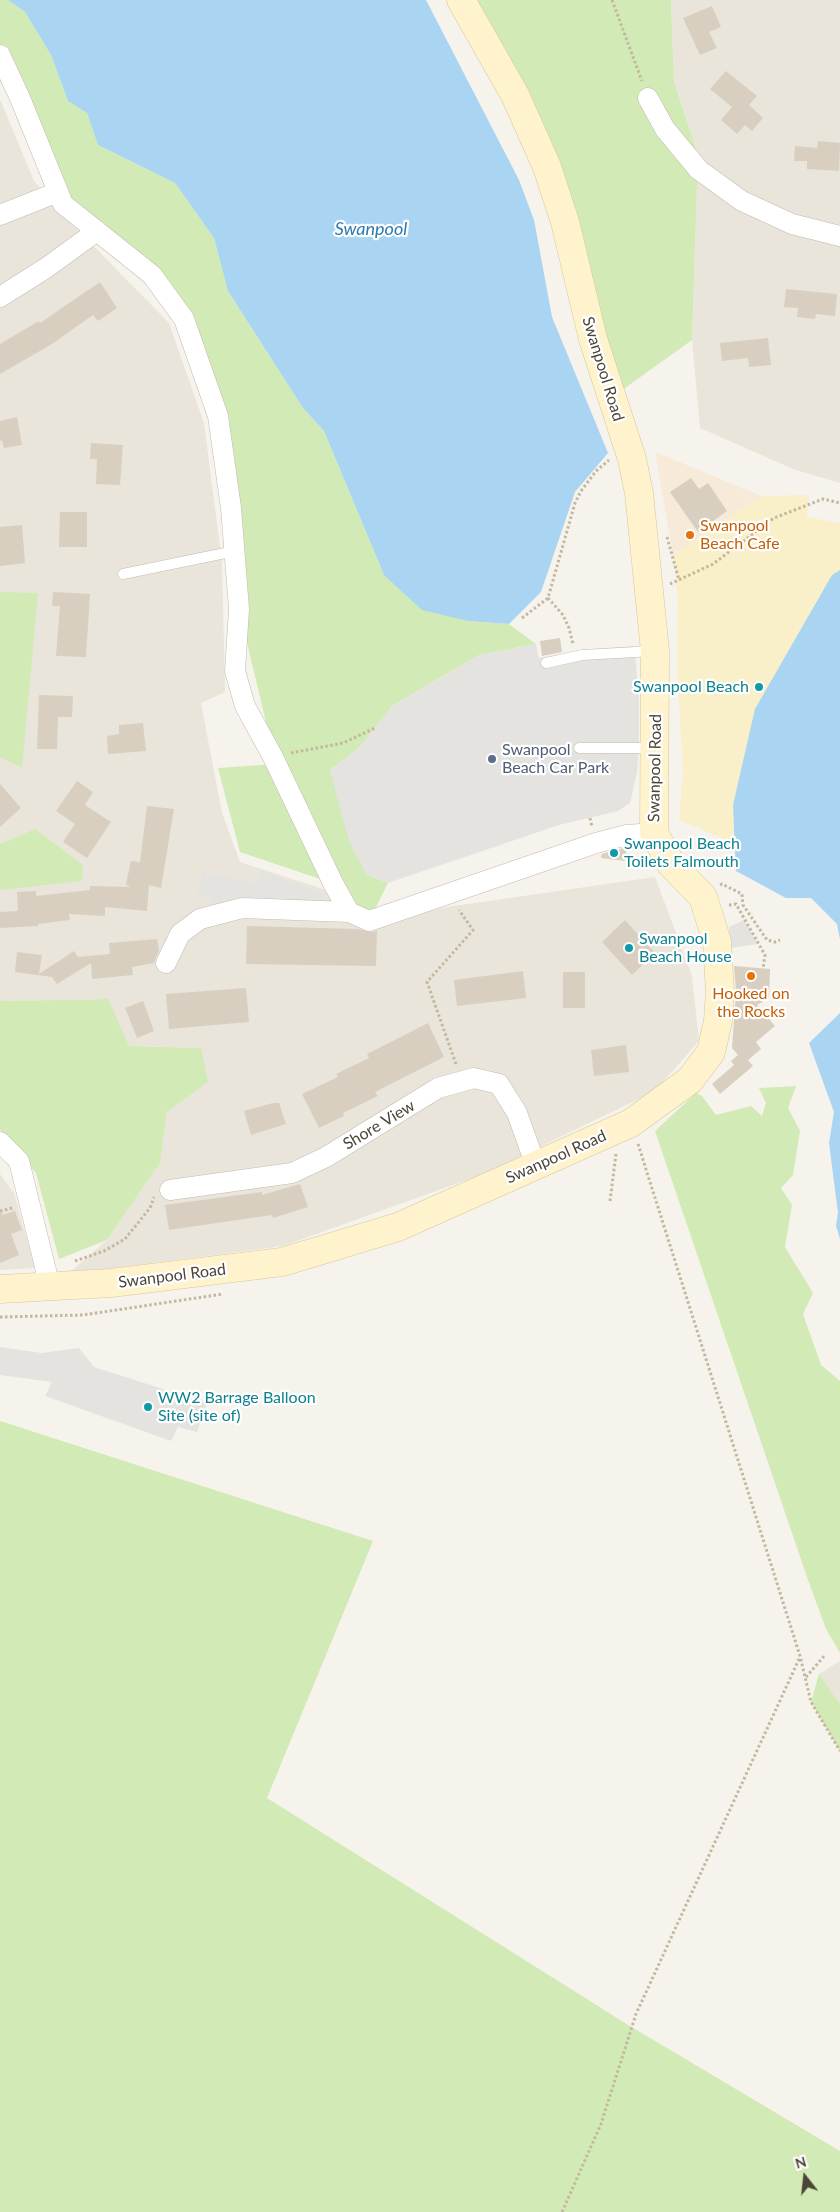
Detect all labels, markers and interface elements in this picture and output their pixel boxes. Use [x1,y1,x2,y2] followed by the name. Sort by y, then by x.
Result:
[335,218,407,240] water label: Swanpool
[578,314,628,424] street label: Swanpool Road
[700,516,780,554] place label: Swanpool Beach Cafe
[684,529,696,541] marker: Swanpool Beach Cafe
[633,677,749,697] place label: Swanpool Beach
[753,681,765,693] marker: Swanpool Beach
[644,714,666,822] street label: Swanpool Road
[502,740,609,778] place label: Swanpool Beach Car Park
[486,753,498,765] marker: Swanpool Beach Car Park
[624,834,740,872] place label: Swanpool Beach Toilets Falmouth
[608,847,620,859] marker: Swanpool Beach Toilets Falmouth
[639,929,732,967] place label: Swanpool Beach House
[623,942,635,954] marker: Swanpool Beach House
[745,970,757,982] marker: Hooked on the Rocks
[712,984,790,1022] place label: Hooked on the Rocks
[340,1096,418,1154] street label: Shore View
[503,1126,609,1188] street label: Swanpool Road
[117,1260,227,1292] street label: Swanpool Road
[158,1388,316,1426] place label: WW2 Barrage Balloon Site (site of)
[142,1401,154,1413] marker: WW2 Barrage Balloon Site (site of)
[780,2152,830,2202] north arrow
[793,2152,808,2172] text: N

